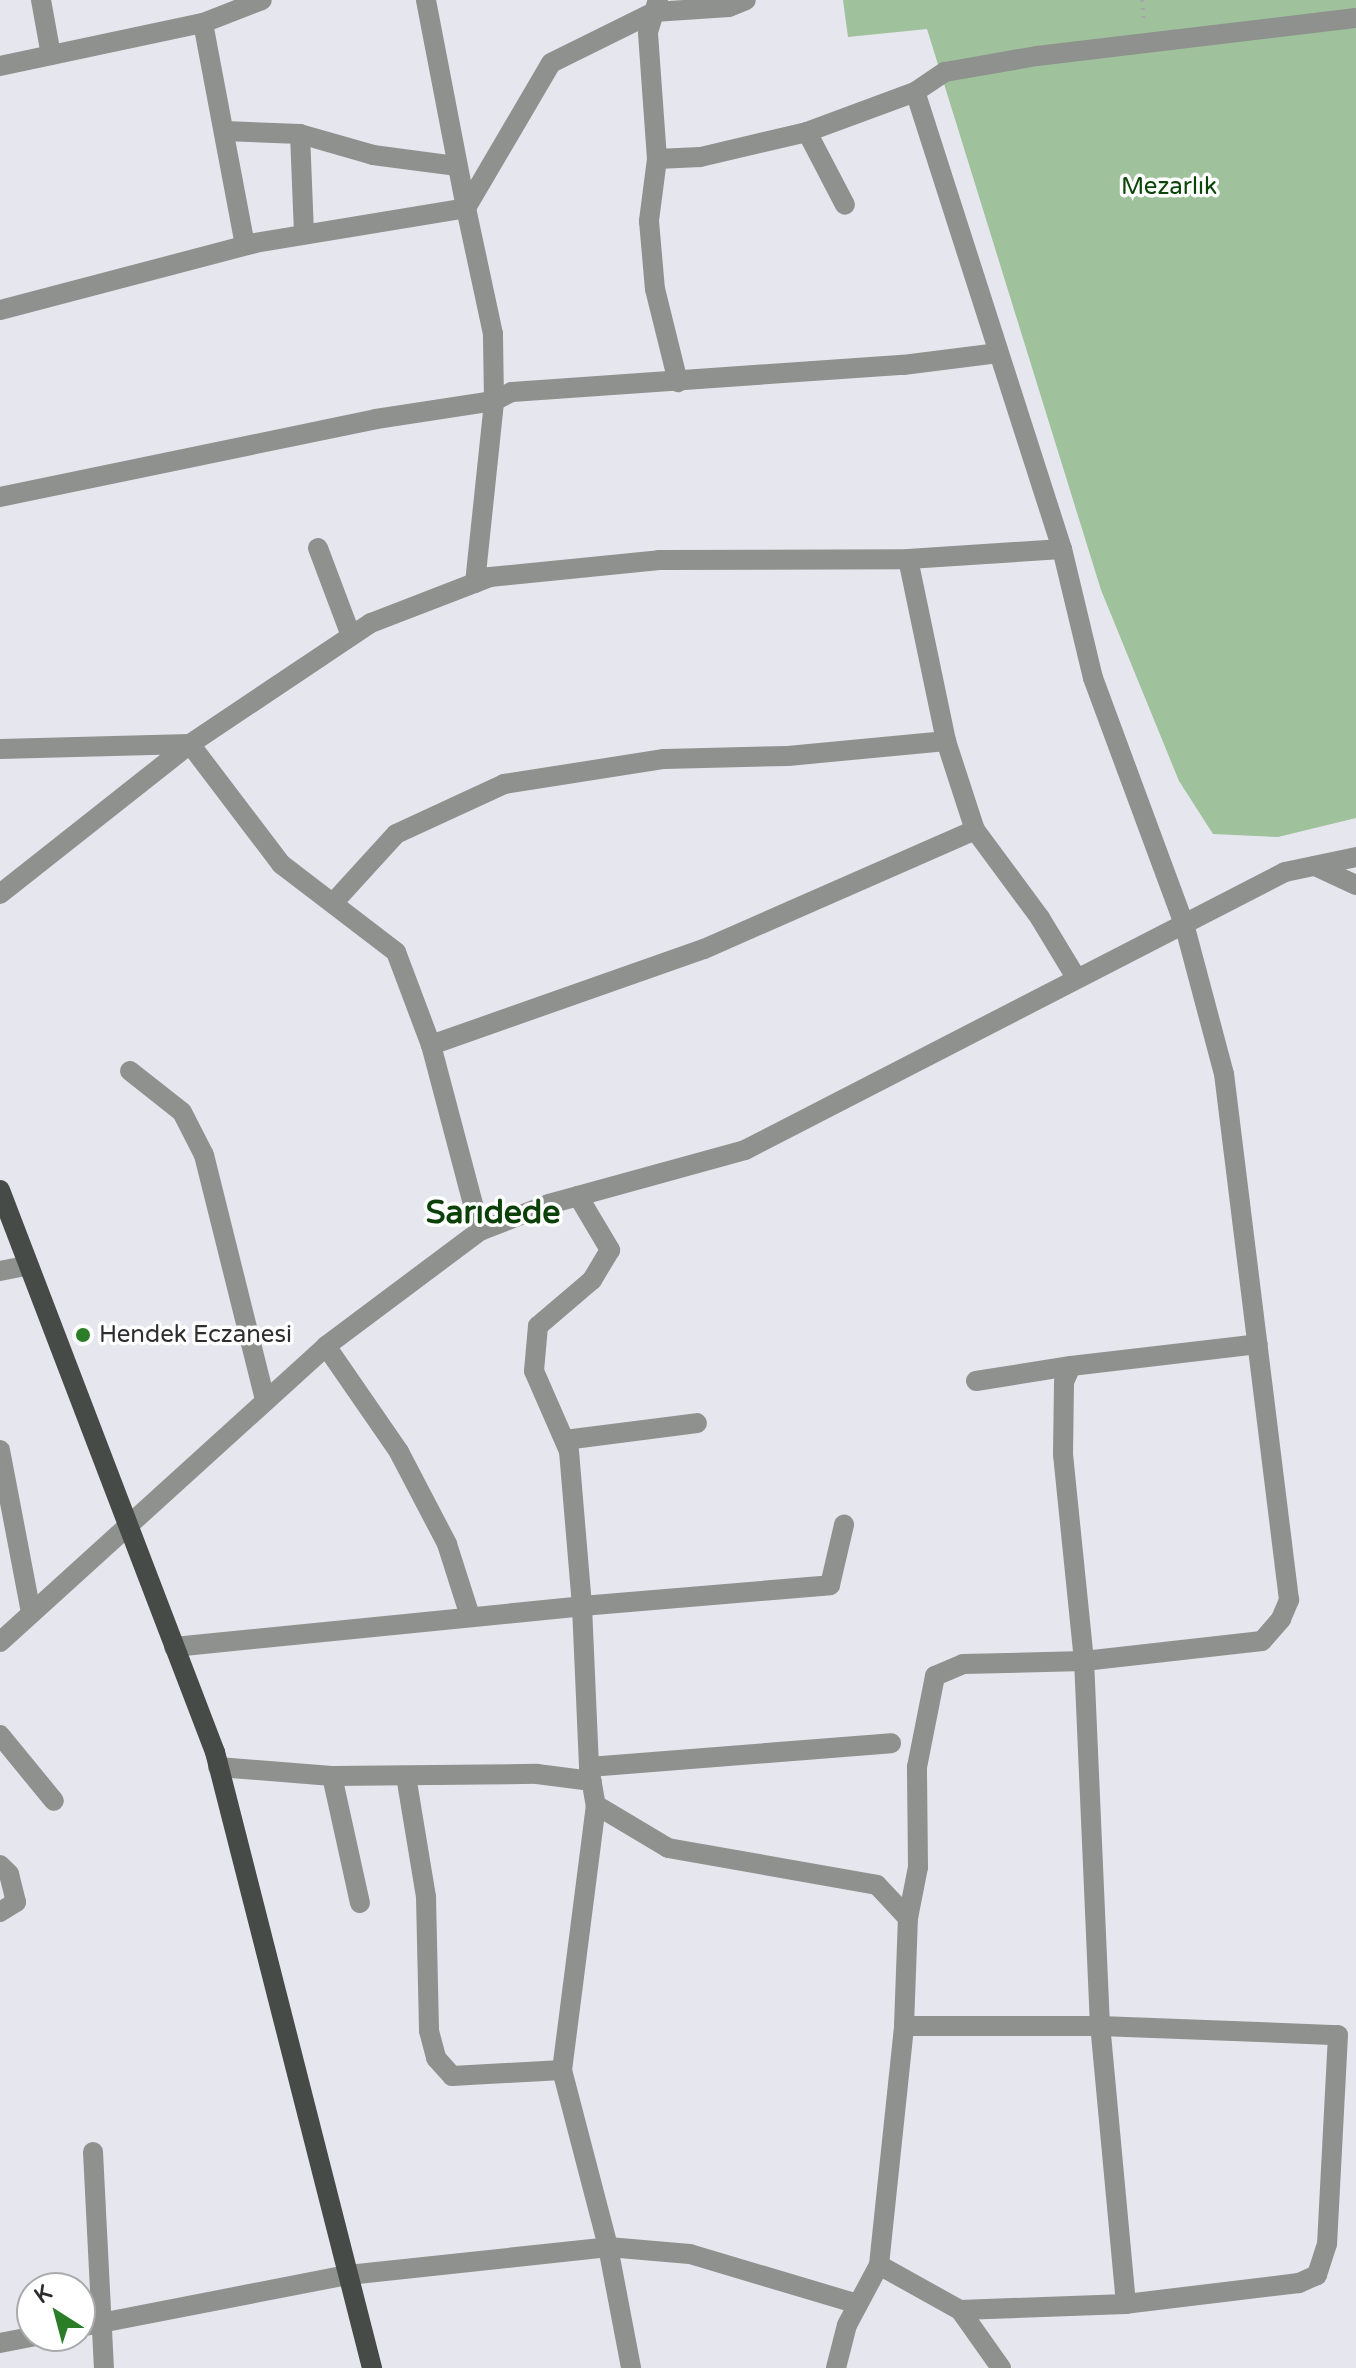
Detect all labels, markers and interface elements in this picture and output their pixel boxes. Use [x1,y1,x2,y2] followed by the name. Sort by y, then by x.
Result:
[1121,173,1217,201] park label: Mezarlık
[426,1194,560,1232] district label: Sarıdede
[99,1321,292,1349] place label: Hendek Eczanesi
[74,1326,92,1344] marker: Hendek Eczanesi
[16,2272,96,2352] north arrow
[29,2279,57,2309] text: K

